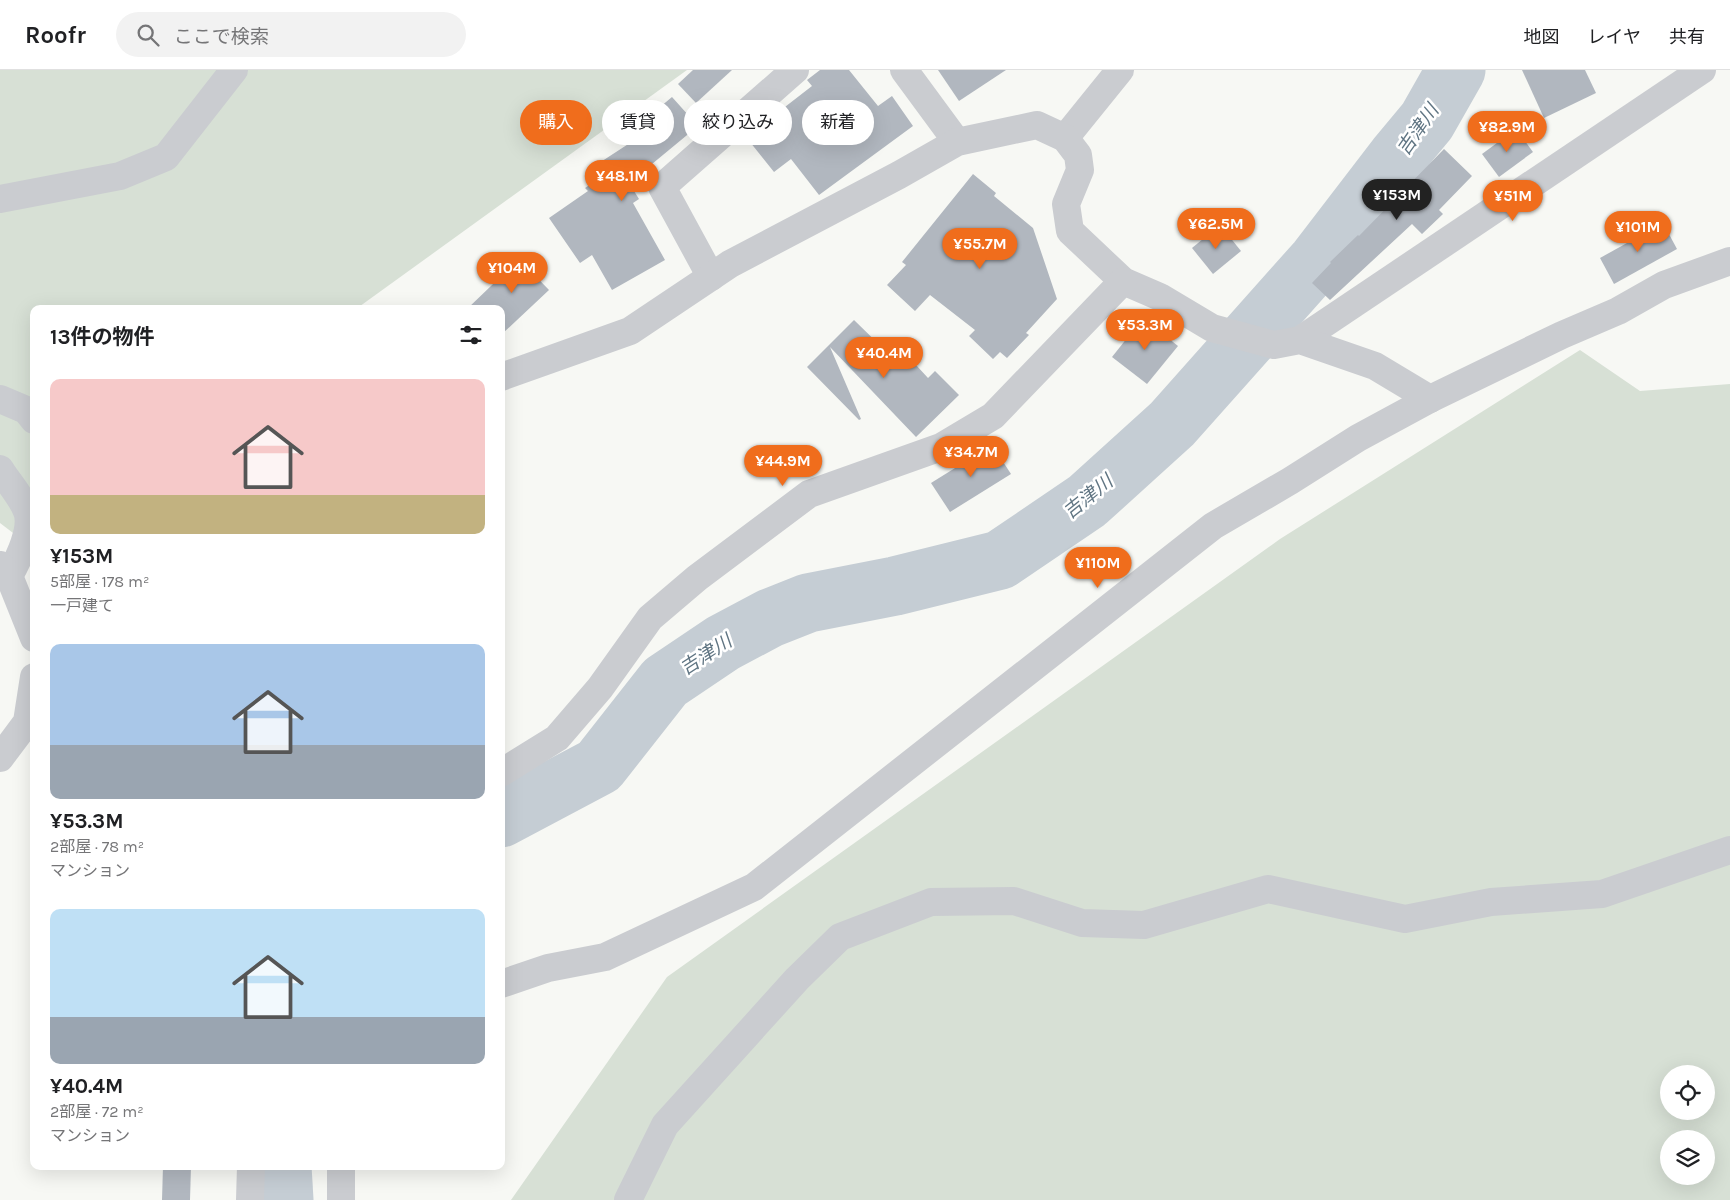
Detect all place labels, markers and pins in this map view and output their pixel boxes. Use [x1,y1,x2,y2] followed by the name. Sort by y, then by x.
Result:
[1466,111,1548,153] pin: ¥82.9M
[581,160,663,202] pin: ¥48.1M
[1362,178,1432,221] pin: ¥153M
[1483,180,1543,222] pin: ¥51M
[1175,208,1257,250] pin: ¥62.5M
[1603,210,1673,253] pin: ¥101M
[939,228,1021,270] pin: ¥55.7M
[477,252,547,294] pin: ¥104M
[1104,308,1186,351] pin: ¥53.3M
[843,336,925,379] pin: ¥40.4M
[930,436,1012,478] pin: ¥34.7M
[742,444,824,487] pin: ¥44.9M
[1063,546,1133,589] pin: ¥110M

